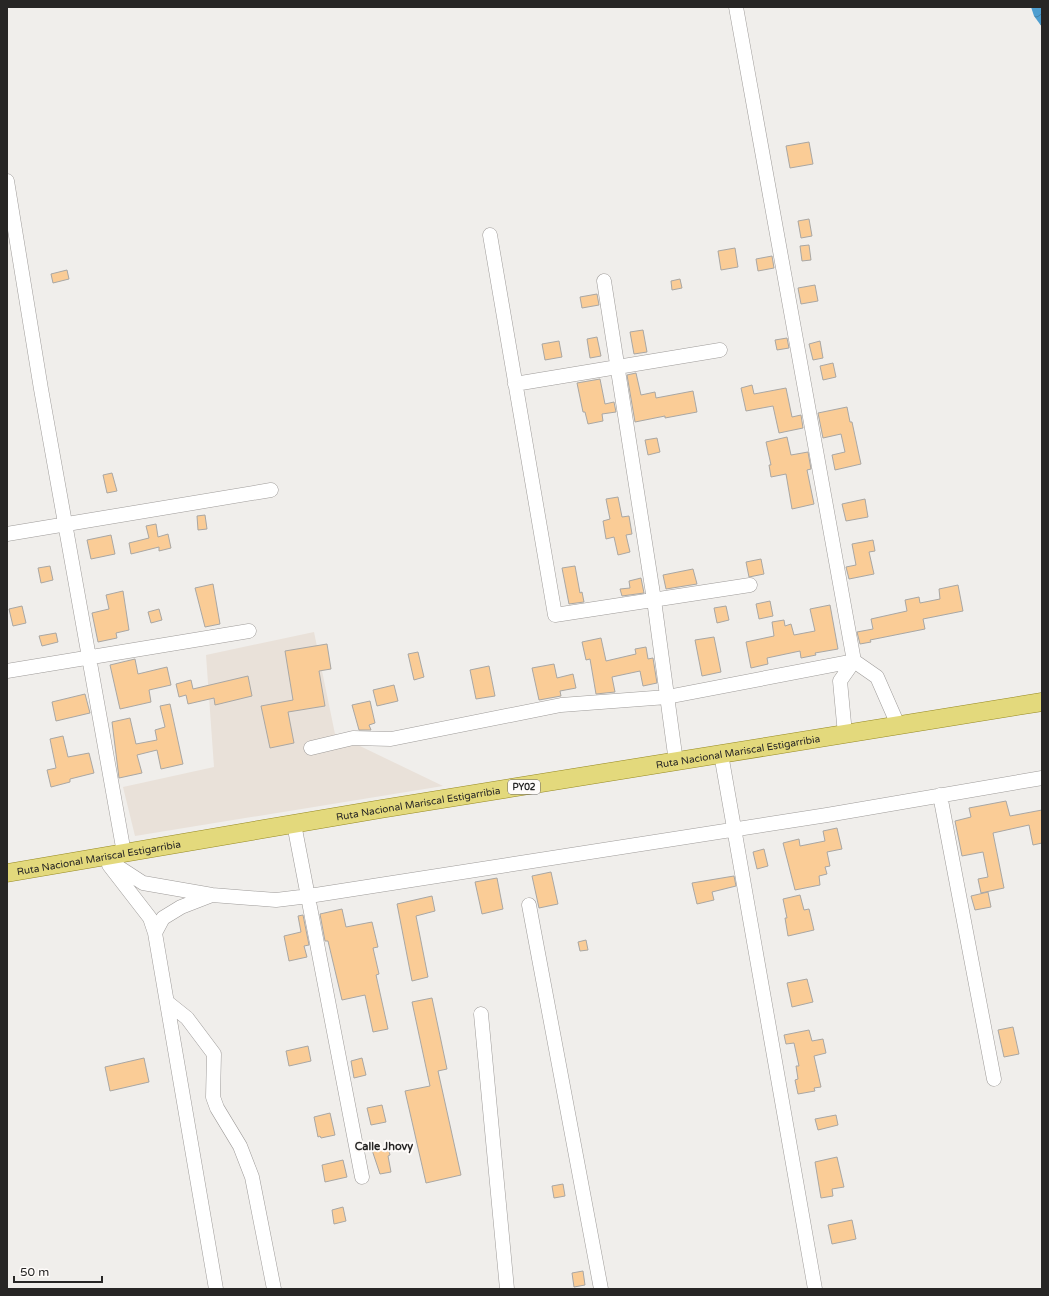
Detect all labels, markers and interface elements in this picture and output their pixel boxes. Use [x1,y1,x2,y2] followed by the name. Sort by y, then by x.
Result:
[655,733,821,771] street label: Ruta Nacional Mariscal Estigarribia
[508,780,540,794] road number: PY02
[335,785,501,824] street label: Ruta Nacional Mariscal Estigarribia
[16,838,182,878] street label: Ruta Nacional Mariscal Estigarribia
[355,1140,413,1154] district label: Calle Jhovy
[14,1258,102,1284] scale bar
[20,1265,49,1279] text: 50 m

